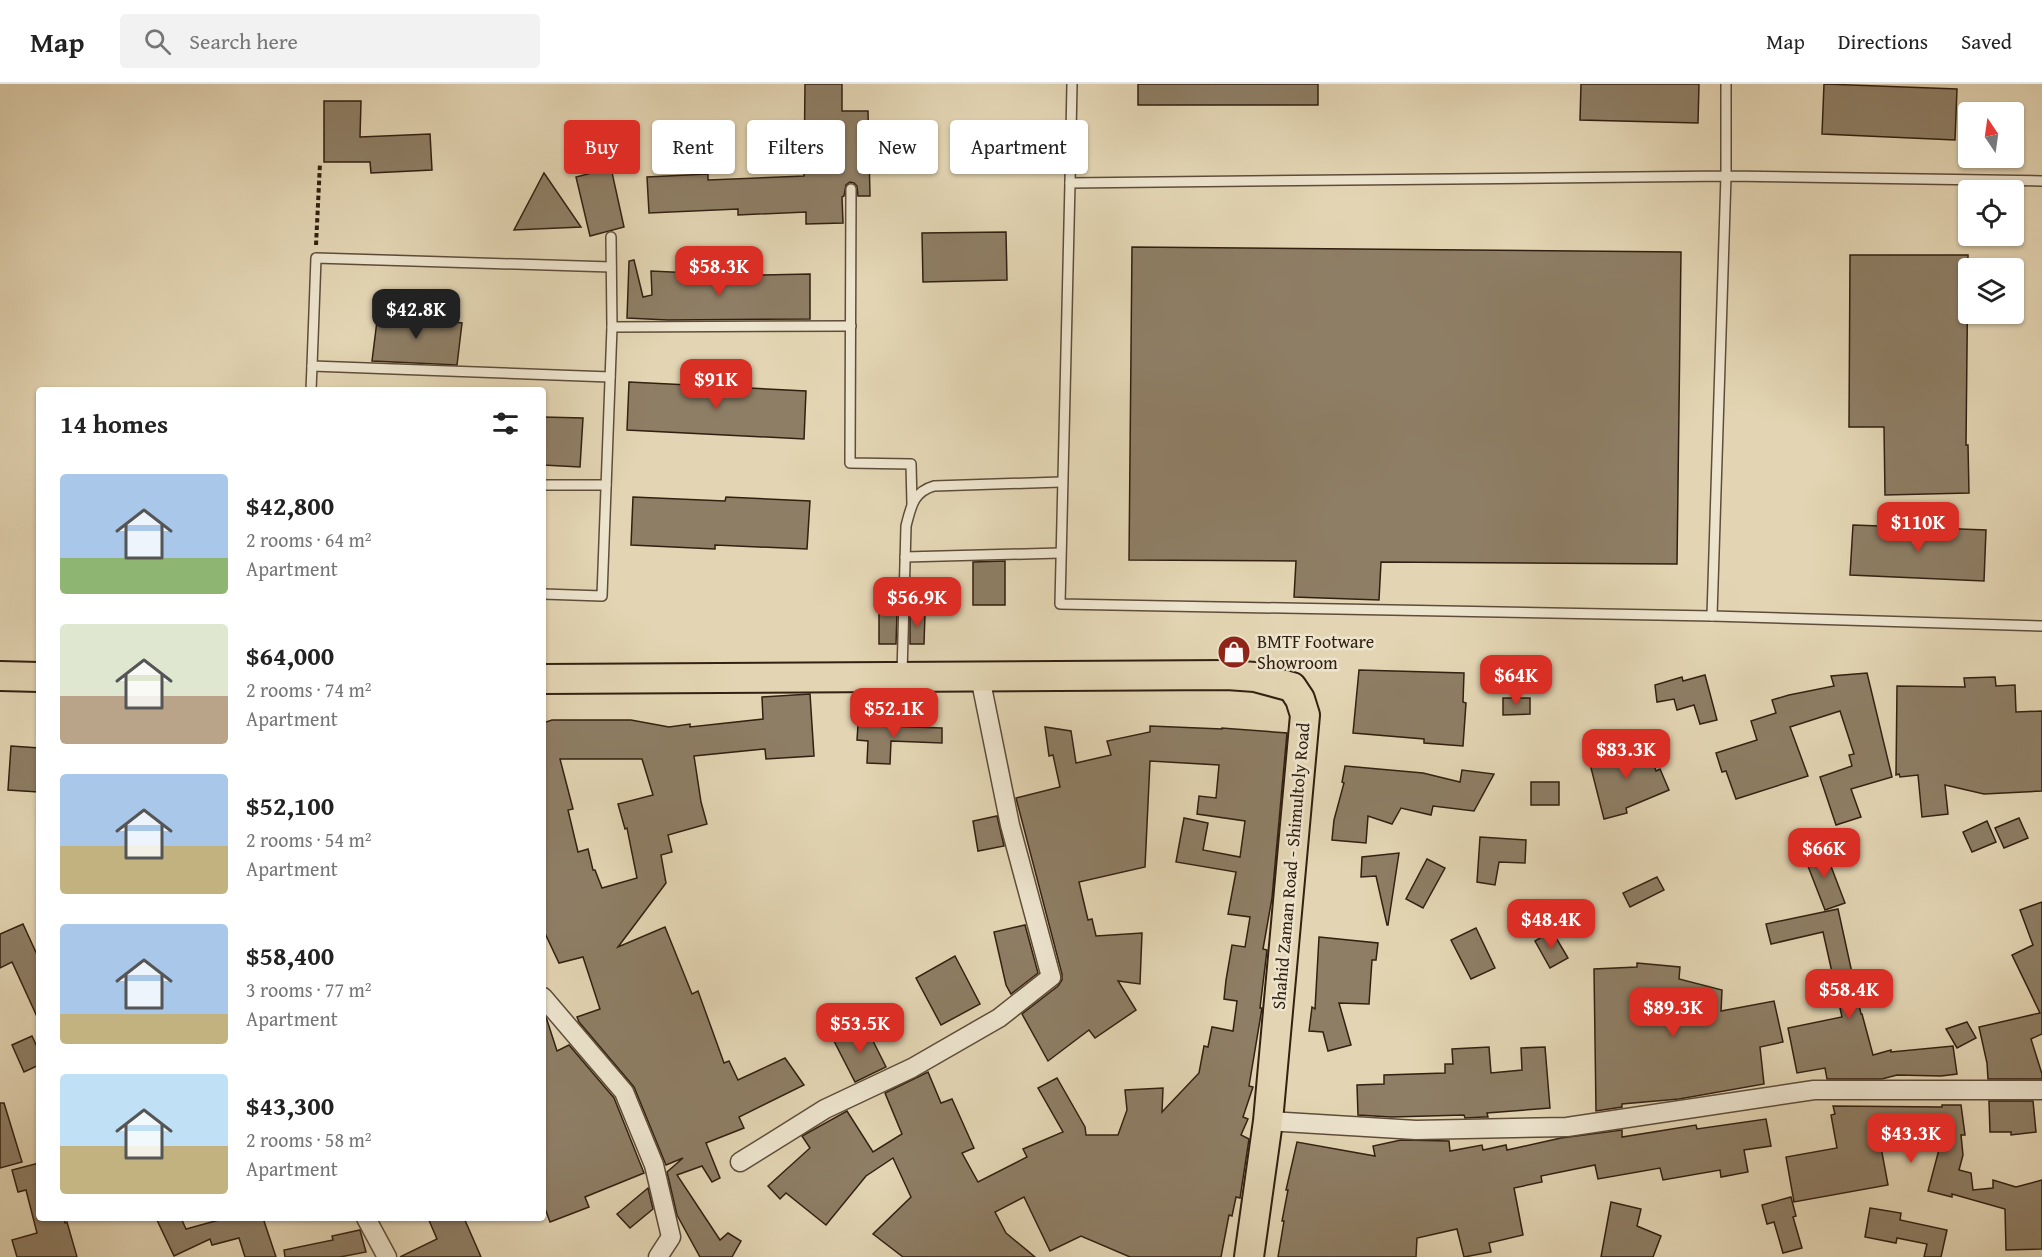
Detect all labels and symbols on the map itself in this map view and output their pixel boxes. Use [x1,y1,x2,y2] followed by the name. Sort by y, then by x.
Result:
[1958,102,2024,168] north arrow
[670,246,768,297] pin: $58.3K
[367,289,465,340] pin: $42.8K
[680,359,752,410] pin: $91K
[1876,502,1960,553] pin: $110K
[868,577,966,628] pin: $56.9K
[1257,628,1374,676] place label: BMTF Footware Showroom
[1216,634,1252,670] shop icon: BMTF Footware Showroom
[1480,655,1552,706] pin: $64K
[845,688,943,739] pin: $52.1K
[1265,721,1317,1011] street label: Shahid Zaman Road - Shimultoly Road
[1577,729,1675,780] pin: $83.3K
[1788,828,1860,879] pin: $66K
[1502,899,1600,950] pin: $48.4K
[1800,969,1898,1020] pin: $58.4K
[1624,987,1722,1038] pin: $89.3K
[811,1003,909,1054] pin: $53.5K
[1862,1113,1960,1164] pin: $43.3K

